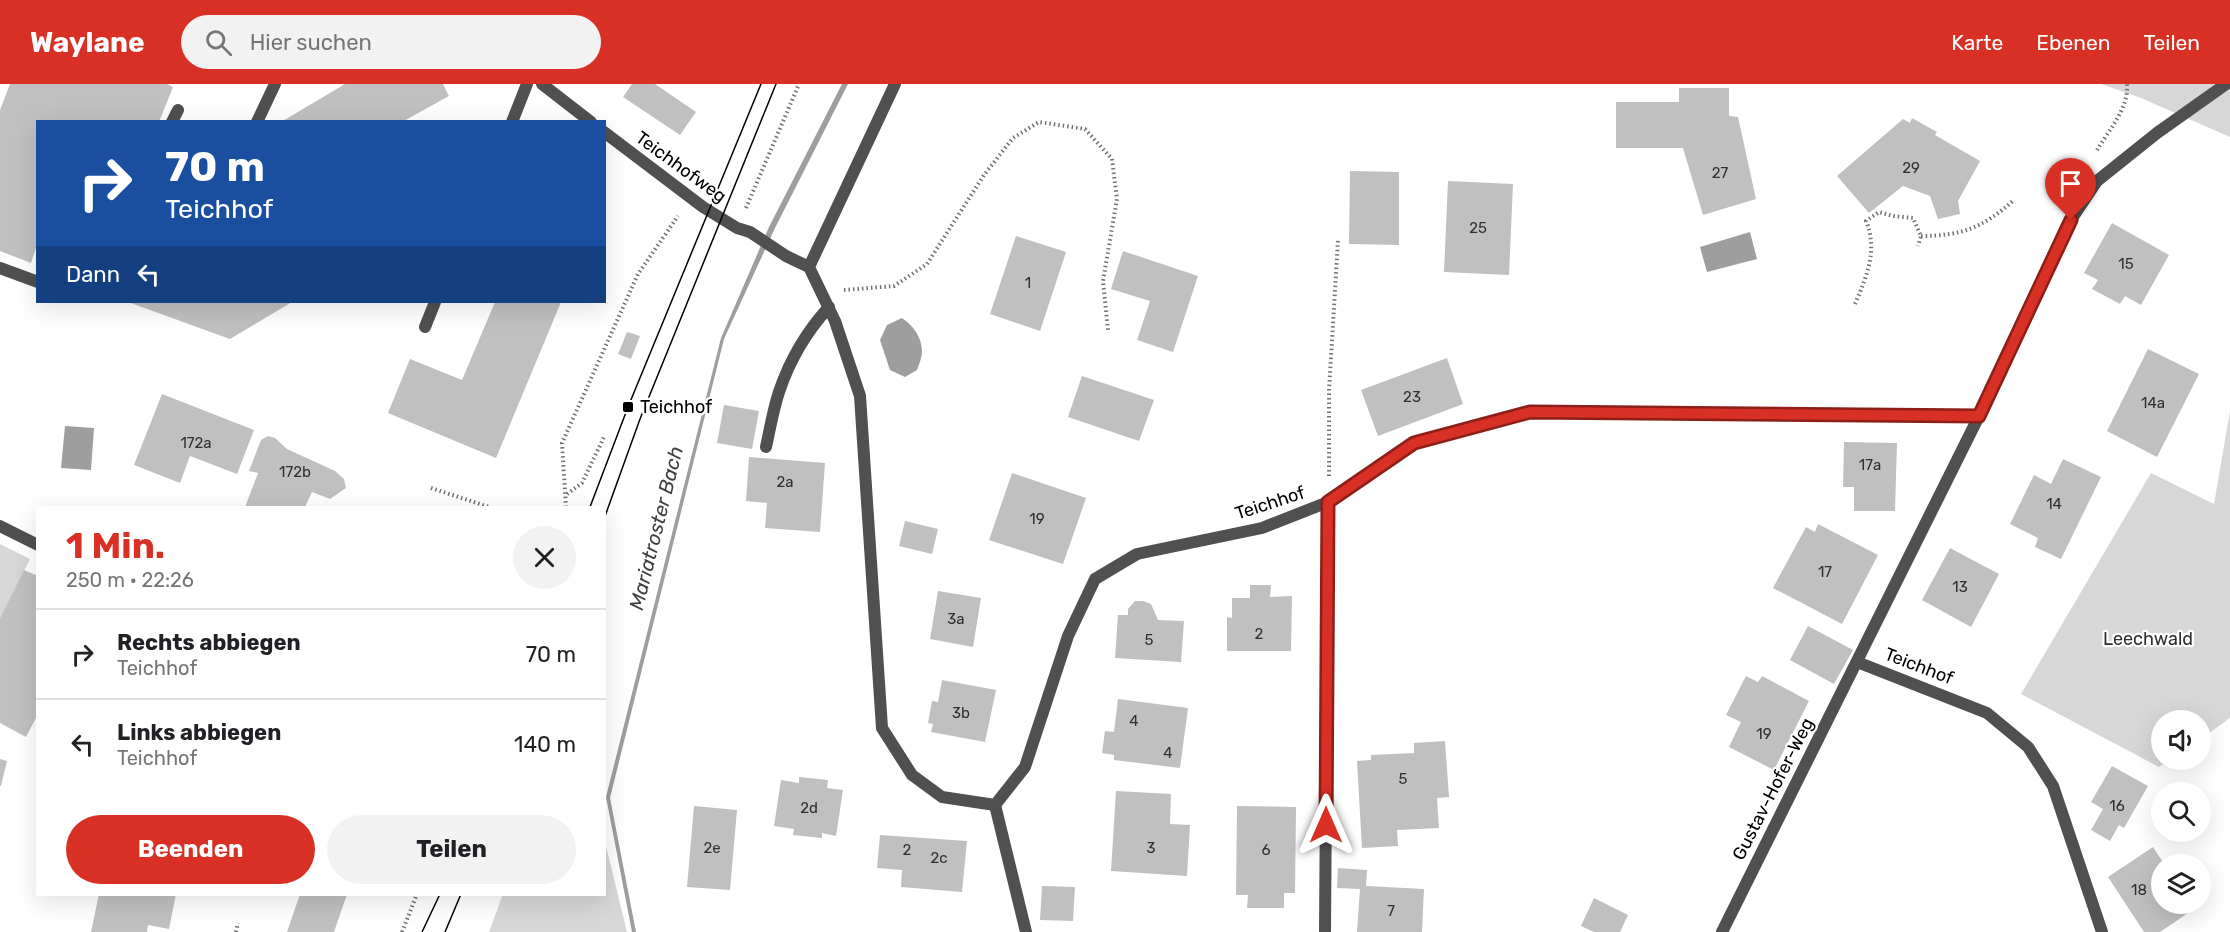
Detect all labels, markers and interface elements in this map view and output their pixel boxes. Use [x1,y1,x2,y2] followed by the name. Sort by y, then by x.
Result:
[181,15,601,69] search box
[30,26,145,59] text: Waylane
[202,26,235,59] icon: search
[250,29,372,56] text: Hier suchen
[1951,30,2003,55] text: Karte
[2036,30,2110,55] text: Ebenen
[2143,30,2200,55] text: Teilen
[631,127,731,207] street label: Teichhofweg
[165,142,265,192] text: 70 m
[66,144,144,222] icon: right
[2045,158,2096,220] pin
[1902,159,1920,177] house number: 29
[1712,164,1729,182] house number: 27
[2054,167,2087,200] icon: arrive
[165,193,273,225] text: Teichhof
[1469,219,1487,237] house number: 25
[2118,255,2134,273] house number: 15
[132,258,165,291] icon: left
[66,261,120,288] text: Dann
[1025,274,1031,292] house number: 1
[1403,388,1421,406] house number: 23
[2141,394,2165,412] house number: 14a
[640,396,712,418] place label: Teichhof
[621,400,635,414] marker: Teichhof
[180,434,212,452] house number: 172a
[624,444,688,612] water label: Mariatroster Bach
[1859,456,1881,474] house number: 17a
[279,463,311,481] house number: 172b
[776,473,794,491] house number: 2a
[1232,481,1308,525] street label: Teichhof
[2046,495,2062,513] house number: 14
[1029,510,1045,528] house number: 19
[66,524,165,567] text: 1 Min.
[513,526,576,589] button: close
[1818,563,1832,581] house number: 17
[66,568,194,592] text: 250 m · 22:26
[1952,578,1968,596] house number: 13
[947,610,965,628] house number: 3a
[1255,625,1264,643] house number: 2
[2103,628,2193,650] park label: Leechwald
[117,629,301,656] text: Rechts abbiegen
[1145,631,1154,649] house number: 5
[66,638,99,671] icon: right
[526,641,576,668] text: 70 m
[1881,643,1957,689] street label: Teichhof
[117,656,197,680] text: Teichhof
[952,704,970,722] house number: 3b
[2151,710,2211,914] map controls
[2151,710,2211,770] button: sound
[1129,712,1139,730] house number: 4
[1728,714,1818,864] street label: Gustav-Hofer-Weg
[117,719,281,746] text: Links abbiegen
[1756,725,1772,743] house number: 19
[66,728,99,761] icon: left
[514,731,576,758] text: 140 m
[1163,744,1173,762] house number: 4
[117,746,197,770] text: Teichhof
[1399,770,1408,788] house number: 5
[2151,782,2211,842] button: search
[1294,793,1358,857] position arrow
[2109,797,2125,815] house number: 16
[800,799,818,817] house number: 2d
[66,815,315,884] button: Beenden
[327,815,576,884] button: Teilen
[703,839,721,857] house number: 2e
[1146,839,1156,857] house number: 3
[903,841,912,859] house number: 2
[1261,841,1271,859] house number: 6
[930,849,948,867] house number: 2c
[2151,854,2211,914] button: layers
[2131,881,2147,899] house number: 18
[1387,902,1395,920] house number: 7

